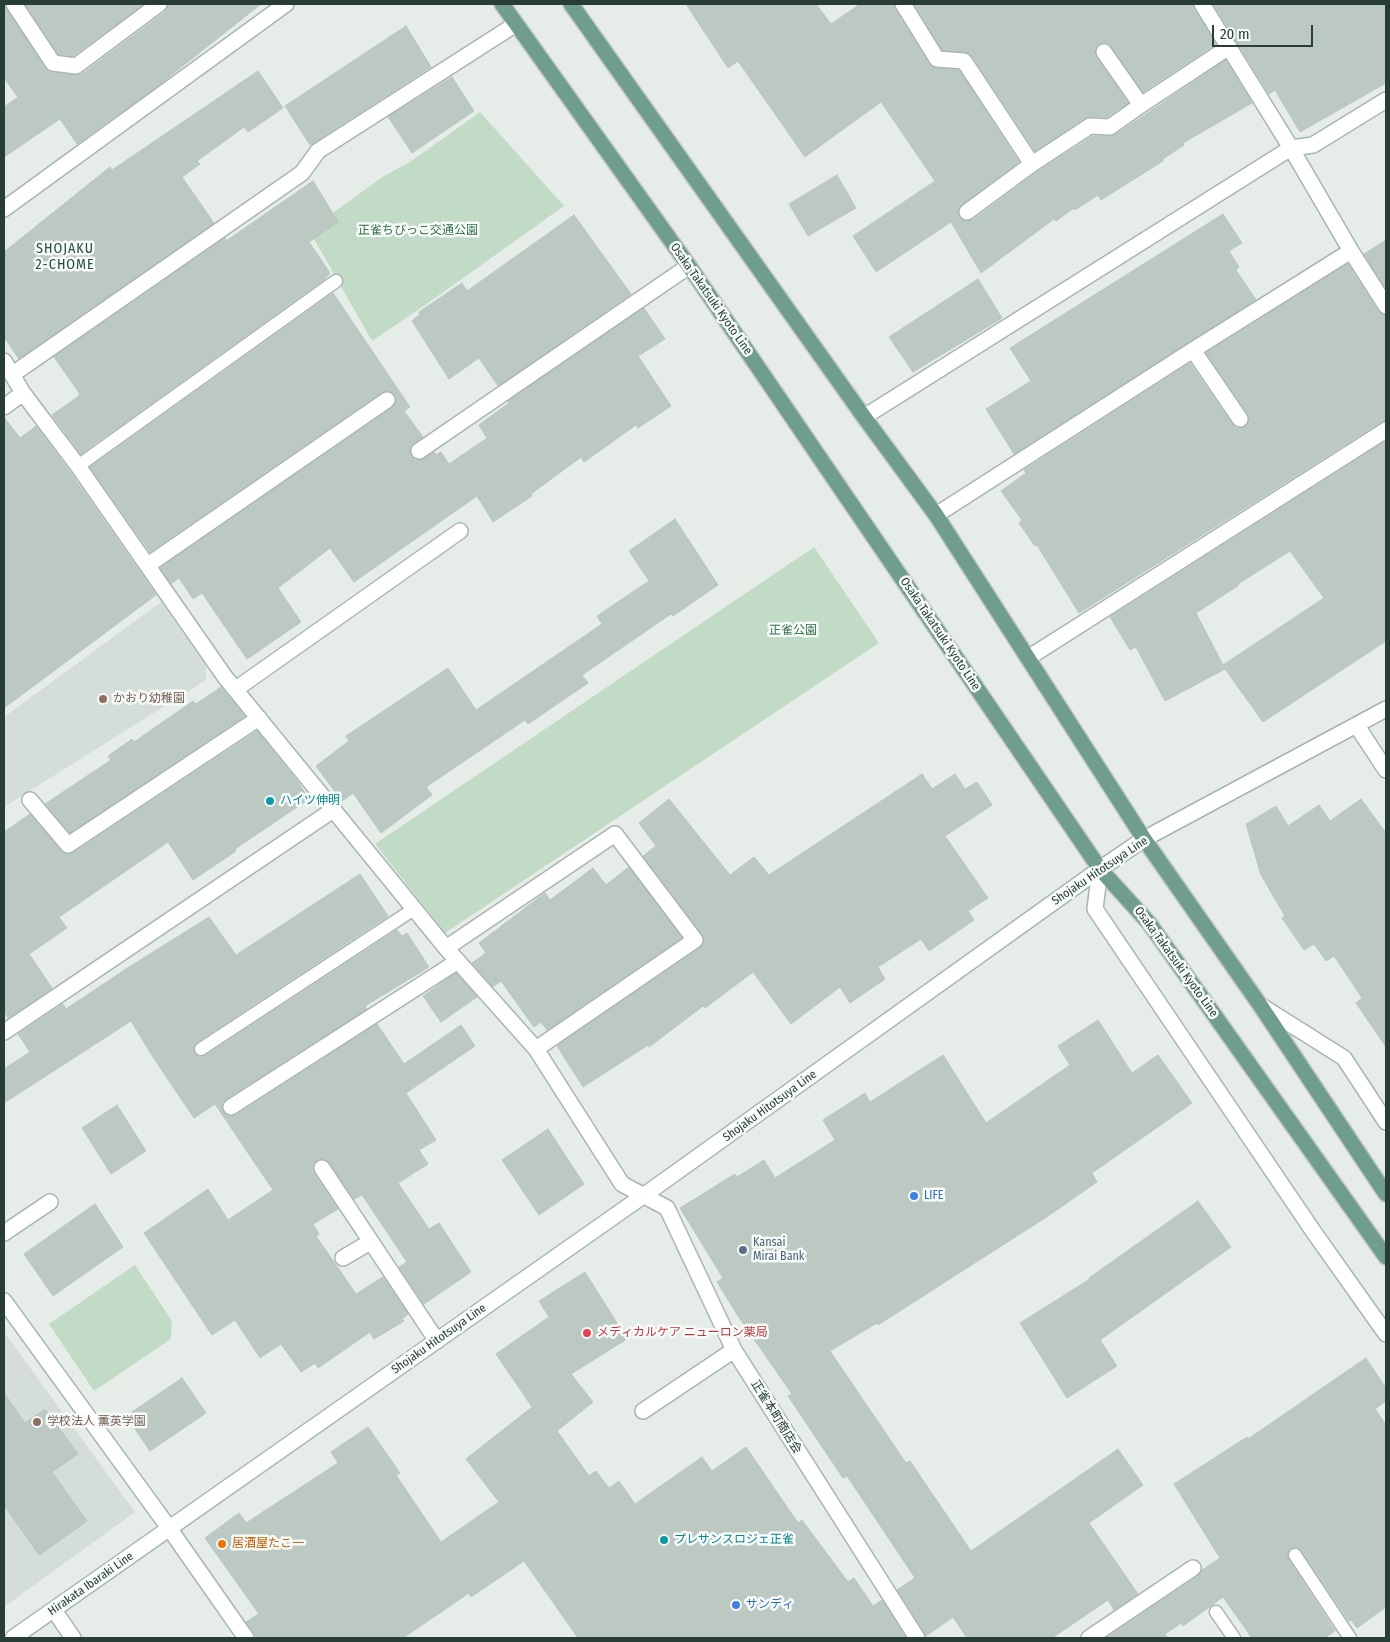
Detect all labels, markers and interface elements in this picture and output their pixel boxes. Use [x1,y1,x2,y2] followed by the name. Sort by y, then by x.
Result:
[1215,15,1316,47] scale bar
[1220,25,1250,43] text: 20 m
[358,224,478,238] park label: 正雀ちびっこ交通公園
[667,240,755,358] street label: Osaka Takatsuki Kyoto Line
[35,241,95,274] district label: SHOJAKU 2-CHOME
[897,575,983,693] street label: Osaka Takatsuki Kyoto Line
[769,624,817,638] park label: 正雀公園
[113,692,185,706] place label: かおり幼稚園
[97,693,109,705] marker: かおり幼稚園
[280,794,340,808] place label: ハイツ伸明
[264,795,276,807] marker: ハイツ伸明
[1049,834,1151,908] street label: Shojaku Hitotsuya Line
[1131,904,1221,1020] street label: Osaka Takatsuki Kyoto Line
[720,1067,820,1145] street label: Shojaku Hitotsuya Line
[924,1189,943,1203] place label: LIFE
[908,1190,920,1202] marker: LIFE
[753,1236,804,1264] place label: Kansai Mirai Bank
[737,1244,749,1256] marker: Kansai Mirai Bank
[389,1301,489,1377] street label: Shojaku Hitotsuya Line
[597,1326,768,1340] place label: メディカルケア ニューロン薬局
[581,1327,593,1339] marker: メディカルケア ニューロン薬局
[748,1378,804,1456] street label: 正雀本町商店会
[47,1415,146,1429] place label: 学校法人 薫英学園
[31,1416,43,1428] marker: 学校法人 薫英学園
[674,1533,794,1547] place label: プレサンスロジェ正雀
[658,1534,670,1546] marker: プレサンスロジェ正雀
[232,1537,304,1551] place label: 居酒屋たこ一
[216,1538,228,1550] marker: 居酒屋たこ一
[46,1549,136,1619] street label: Hirakata Ibaraki Line
[746,1598,794,1612] place label: サンディ
[730,1599,742,1611] marker: サンディ

